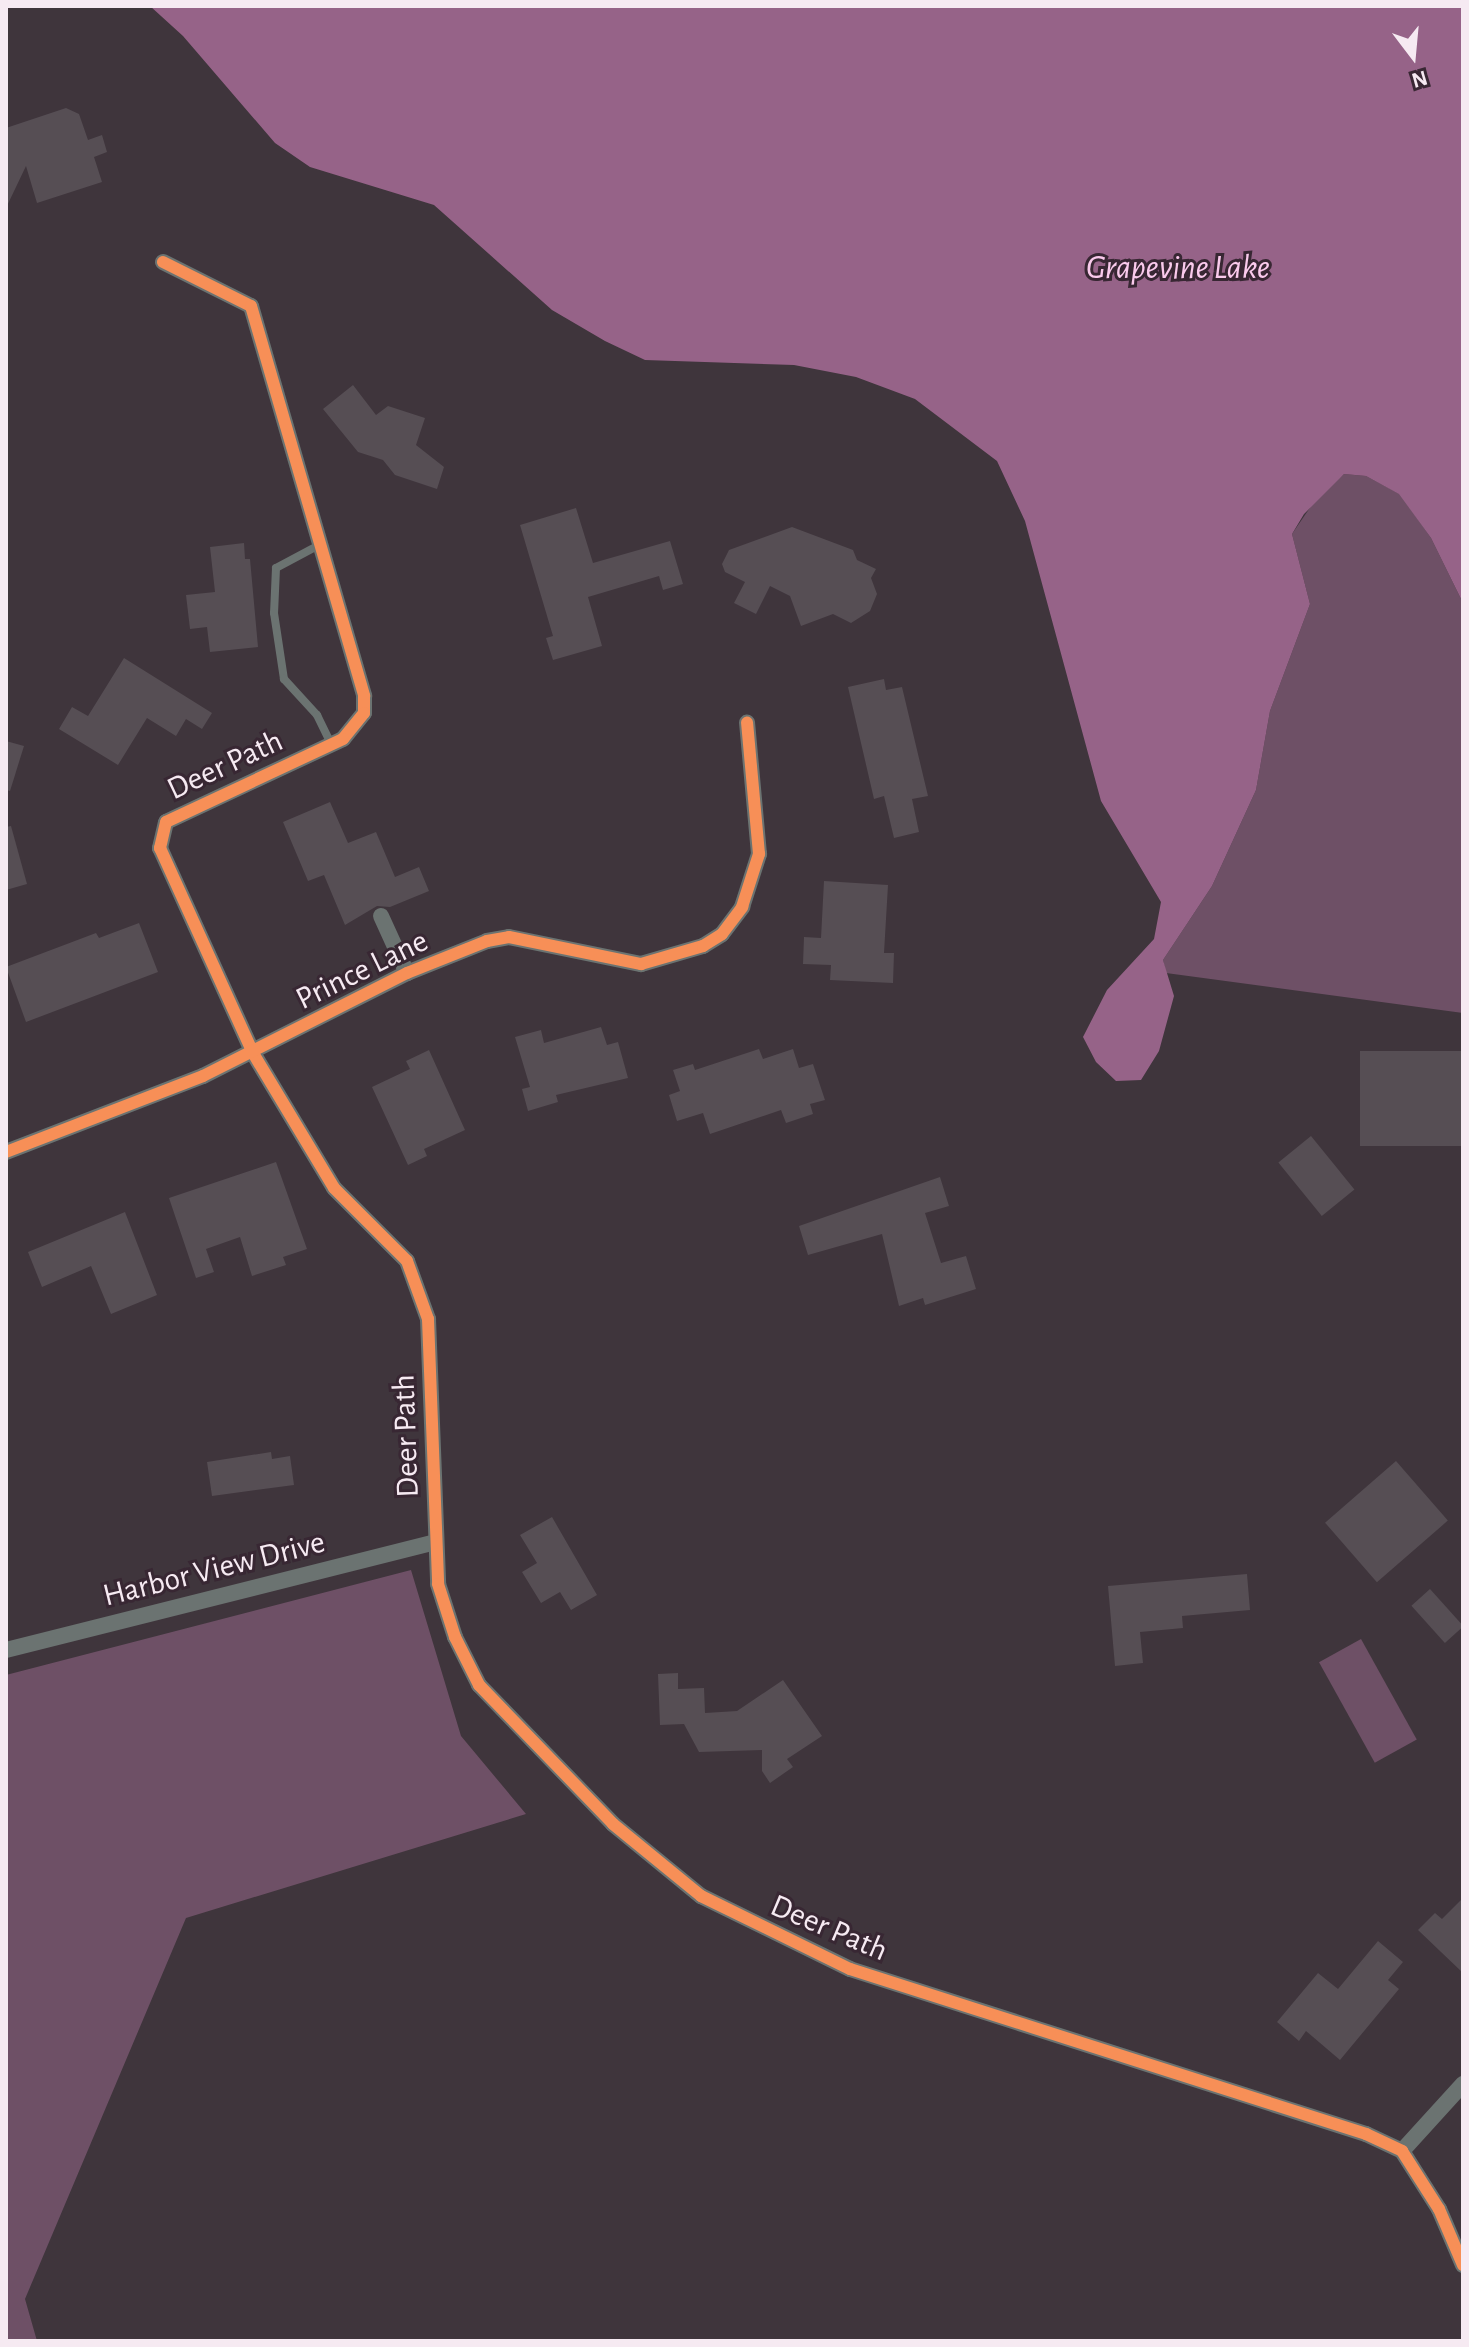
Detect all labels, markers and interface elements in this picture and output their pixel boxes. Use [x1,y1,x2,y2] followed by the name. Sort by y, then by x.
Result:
[1373,16,1453,96] north arrow
[1409,66,1430,92] text: N
[1086,249,1270,289] water label: Grapevine Lake
[161,722,289,808] street label: Deer Path
[290,922,434,1018] street label: Prince Lane
[385,1374,427,1498] street label: Deer Path
[99,1523,329,1615] street label: Harbor View Drive
[765,1886,893,1970] street label: Deer Path

